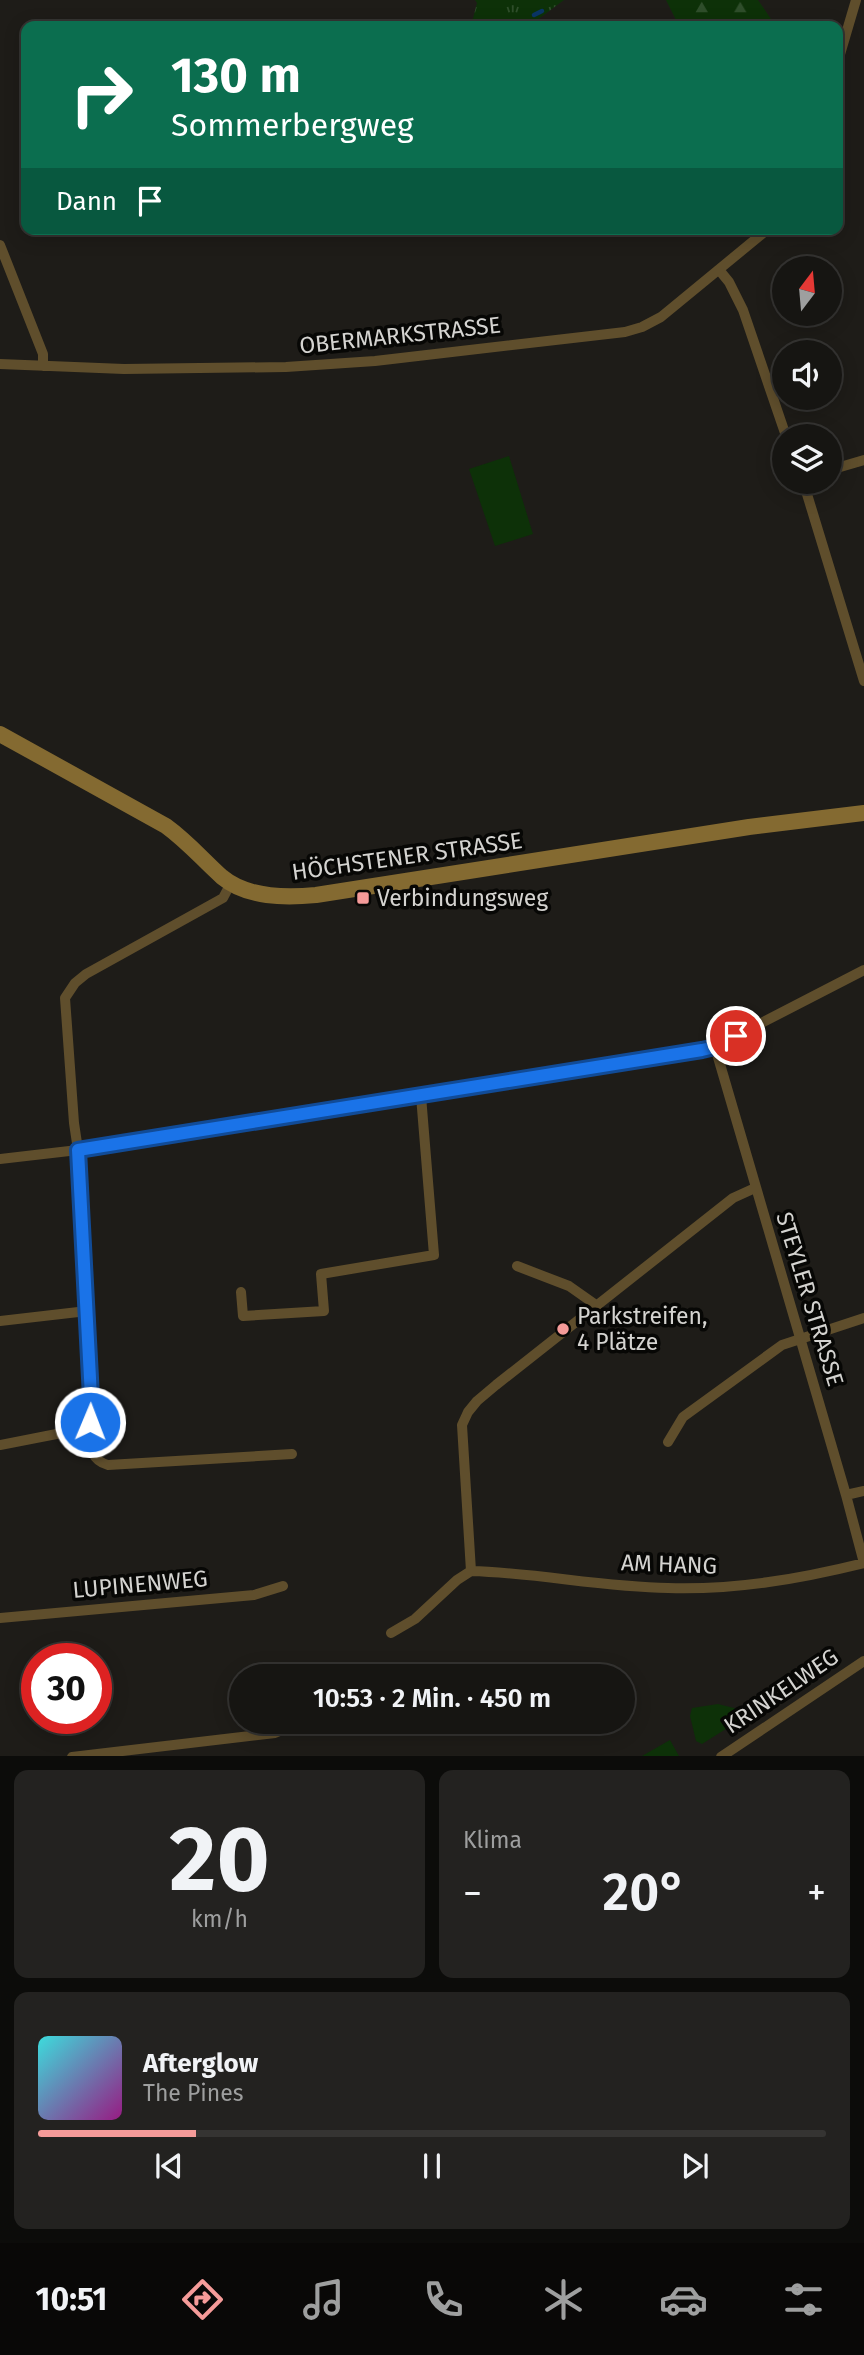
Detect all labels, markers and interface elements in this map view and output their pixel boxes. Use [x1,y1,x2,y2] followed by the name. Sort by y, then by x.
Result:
[171,46,301,105] text: 130 m
[56,49,147,140] icon: right
[171,106,414,144] text: Sommerbergweg
[131,182,169,220] icon: arrive
[56,186,117,217] text: Dann
[772,256,842,326] north arrow
[772,256,842,494] map controls
[298,310,502,360] street label: OBERMARKSTRASSE
[772,340,842,410] button: sound
[772,424,842,494] button: layers
[290,826,524,886] street label: HÖCHSTENER STRASSE
[377,884,548,912] place label: Verbindungsweg
[355,890,371,906] marker: Verbindungsweg
[706,1006,766,1066] pin
[717,1017,755,1055] icon: arrive
[770,1209,850,1389] street label: STEYLER STRASSE
[577,1302,707,1356] place label: Parkstreifen, 4 Plätze
[555,1321,571,1337] marker: Parkstreifen, 4 Plätze
[53,1385,127,1459] position arrow
[620,1548,718,1580] street label: AM HANG
[71,1564,209,1604] street label: LUPINENWEG
[21,1643,112,1734] speed limit sign: 30
[719,1643,843,1739] street label: KRINKELWEG
[313,1683,551,1714] text: 10:53 · 2 Min. · 450 m
[169,1805,270,1914] text: 20
[463,1826,522,1854] text: Klima
[603,1861,686,1924] text: 20°
[463,1870,482,1916] text: −
[807,1870,826,1916] text: +
[191,1905,248,1933] text: km/h
[143,2048,258,2079] text: Afterglow
[143,2079,244,2107] text: The Pines
[150,2147,188,2185] icon: previous
[413,2147,451,2185] icon: pause
[676,2147,714,2185] icon: next
[178,2275,227,2324] icon: directions
[299,2275,348,2324] icon: music
[419,2275,468,2324] icon: phone
[539,2275,588,2324] icon: climate
[659,2275,708,2324] icon: car
[779,2275,828,2324] icon: filters
[36,2280,107,2318] text: 10:51

